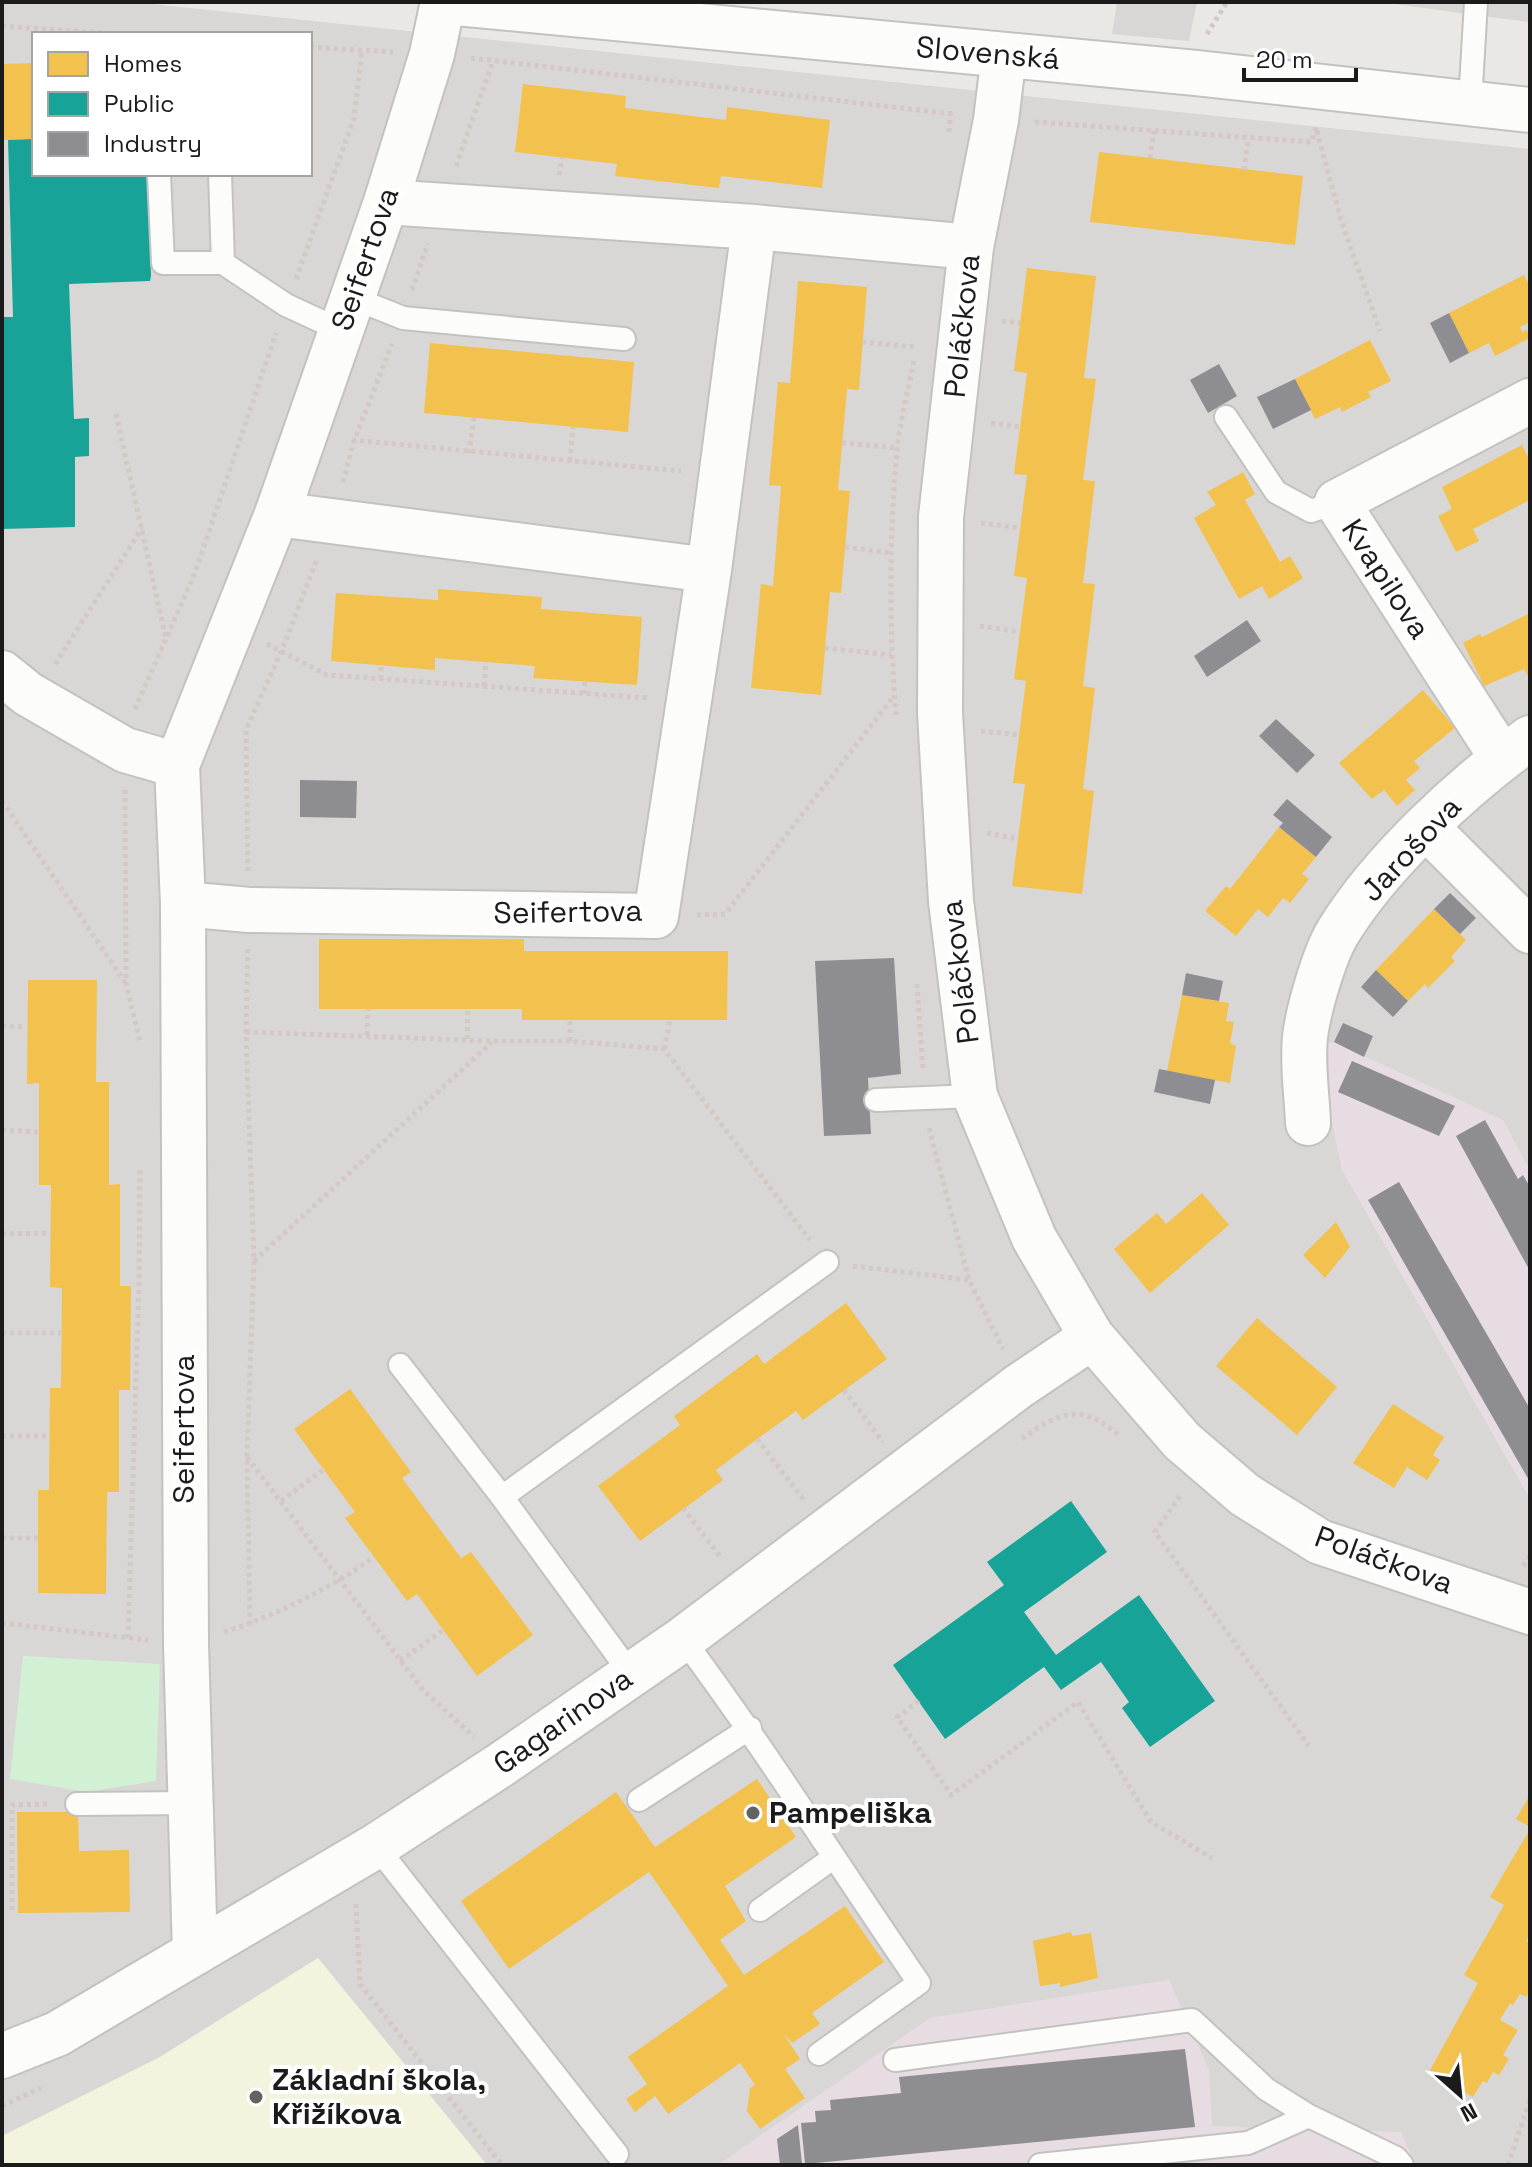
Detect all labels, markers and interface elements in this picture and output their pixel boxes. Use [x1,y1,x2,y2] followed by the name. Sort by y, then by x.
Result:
[915,27,1062,78] street label: Slovenská
[32,32,312,176] legend
[1244,32,1356,82] scale bar
[1256,44,1313,75] text: 20 m
[104,48,182,79] text: Homes
[104,88,175,119] text: Public
[104,128,202,159] text: Industry
[322,182,407,336] street label: Seifertova
[935,252,988,400] street label: Poláčkova
[1333,511,1440,646] street label: Kvapilova
[1352,788,1469,910] street label: Jarošova
[493,891,643,932] street label: Seifertova
[931,898,988,1046] street label: Poláčkova
[164,1354,203,1504] street label: Seifertova
[1310,1517,1459,1603] street label: Poláčkova
[486,1658,640,1783] street label: Gagarinova
[769,1793,932,1832] place label: Pampeliška
[744,1804,762,1822] marker: Pampeliška
[1420,2055,1500,2135] north arrow
[272,2060,486,2133] place label: Základní škola, Křižíkova
[247,2088,265,2106] marker: Základní škola, Křižíkova
[1456,2097,1482,2129] text: N

